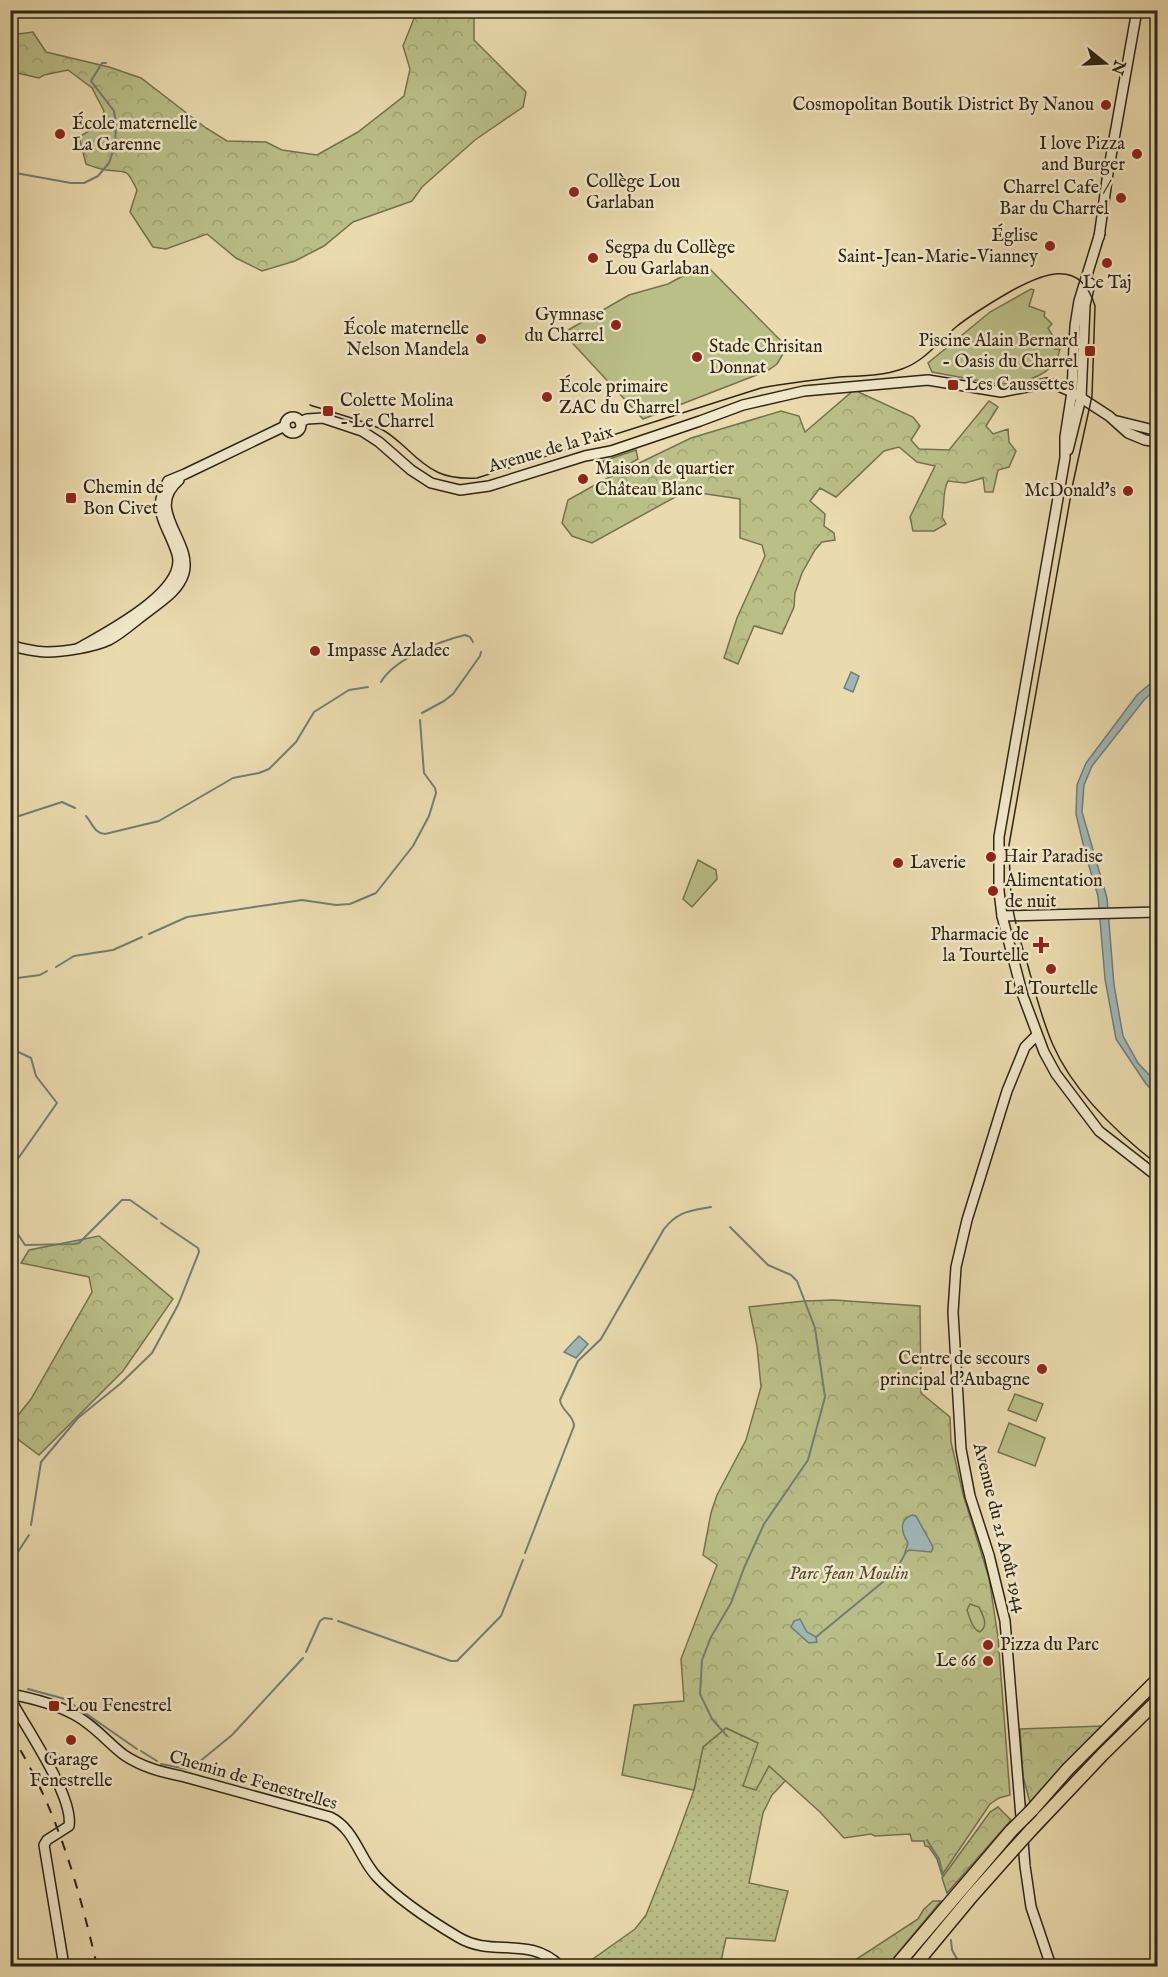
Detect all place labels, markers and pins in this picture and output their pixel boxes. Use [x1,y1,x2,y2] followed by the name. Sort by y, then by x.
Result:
[793,94,1094,117] place label: Cosmopolitan Boutik District By Nanou
[1099,98,1113,112] marker: Cosmopolitan Boutik District By Nanou
[72,111,197,157] place label: École maternelle La Garenne
[53,127,67,141] marker: École maternelle La Garenne
[1039,133,1125,177] place label: I love Pizza and Burger
[1130,147,1144,161] marker: I love Pizza and Burger
[586,171,680,215] place label: Collège Lou Garlaban
[999,177,1112,221] place label: Charrel Cafe / Bar du Charrel
[567,185,581,199] marker: Collège Lou Garlaban
[1114,191,1128,205] marker: Charrel Cafe / Bar du Charrel
[838,223,1038,269] place label: Église Saint-Jean-Marie-Vianney
[605,237,735,281] place label: Segpa du Collège Lou Garlaban
[1043,239,1057,253] marker: Église Saint-Jean-Marie-Vianney
[586,251,600,265] marker: Segpa du Collège Lou Garlaban
[1100,256,1114,270] marker: Le Taj
[1083,272,1131,295] place label: Le Taj
[525,304,604,348] place label: Gymnase du Charrel
[344,316,469,362] place label: École maternelle Nelson Mandela
[609,318,623,332] marker: Gymnase du Charrel
[919,330,1078,374] place label: Piscine Alain Bernard - Oasis du Charrel
[474,332,488,346] marker: École maternelle Nelson Mandela
[709,336,823,380] place label: Stade Chrisitan Donnat
[1083,344,1097,358] marker: Piscine Alain Bernard - Oasis du Charrel
[690,350,704,364] marker: Stade Chrisitan Donnat
[559,374,680,420] place label: École primaire ZAC du Charrel
[965,374,1074,397] place label: Les Caussettes
[946,378,960,392] marker: Les Caussettes
[340,390,454,434] place label: Colette Molina - Le Charrel
[540,390,554,404] marker: École primaire ZAC du Charrel
[321,404,335,418] marker: Colette Molina - Le Charrel
[595,458,735,502] place label: Maison de quartier Château Blanc
[576,472,590,486] marker: Maison de quartier Château Blanc
[83,477,164,521] place label: Chemin de Bon Civet
[1024,480,1116,503] place label: McDonald's
[1121,484,1135,498] marker: McDonald's
[64,491,78,505] marker: Chemin de Bon Civet
[327,640,450,663] place label: Impasse Azladec
[308,644,322,658] marker: Impasse Azladec
[1003,846,1103,869] place label: Hair Paradise
[984,850,998,864] marker: Hair Paradise
[910,852,966,875] place label: Laverie
[891,856,905,870] marker: Laverie
[1004,870,1103,914] place label: Alimentation de nuit
[986,884,1000,898] marker: Alimentation de nuit
[930,924,1029,968] place label: Pharmacie de la Tourtelle
[1034,938,1048,952] marker: Pharmacie de la Tourtelle
[1044,962,1058,976] marker: La Tourtelle
[1004,978,1098,1001] place label: La Tourtelle
[880,1348,1030,1392] place label: Centre de secours principal d'Aubagne
[1035,1362,1049,1376] marker: Centre de secours principal d'Aubagne
[1000,1634,1099,1657] place label: Pizza du Parc
[981,1638,995,1652] marker: Pizza du Parc
[936,1650,976,1673] place label: Le 66
[981,1654,995,1668] marker: Le 66
[66,1695,172,1718] place label: Lou Fenestrel
[47,1699,61,1713] marker: Lou Fenestrel
[64,1733,78,1747] marker: Garage Fenestrelle
[30,1749,112,1793] place label: Garage Fenestrelle

